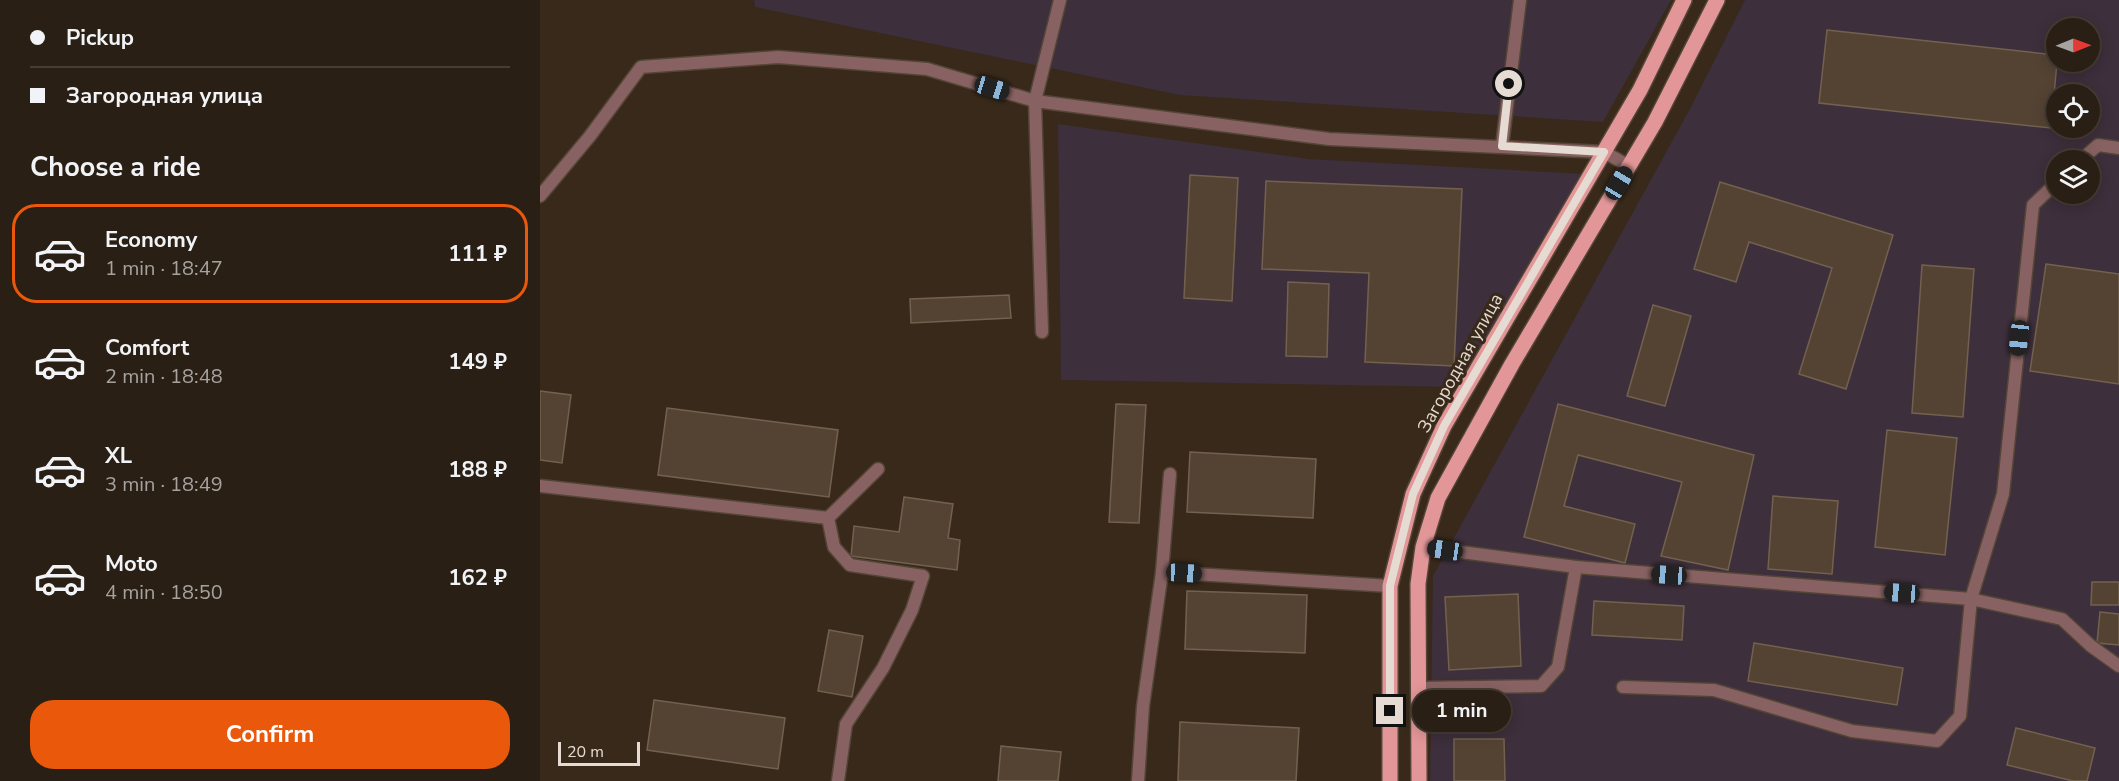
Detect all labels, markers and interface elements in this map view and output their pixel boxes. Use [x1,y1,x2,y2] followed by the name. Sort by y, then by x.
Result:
[2046,18,2100,72] north arrow
[2046,18,2100,204] map controls
[66,23,134,53] text: Pickup
[1495,70,1522,97] route start
[972,74,1012,102] car
[66,81,263,111] text: Загородная улица
[2046,84,2100,138] button: locate
[30,149,201,186] text: Choose a ride
[2046,150,2100,204] button: layers
[1602,163,1636,203] car
[105,225,197,255] text: Economy
[33,227,87,281] icon: car
[448,239,507,269] text: 111 ₽
[105,255,223,282] text: 1 min · 18:47
[1412,289,1508,437] street label: Загородная улица
[2008,319,2030,357] car
[105,333,189,363] text: Comfort
[33,335,87,389] icon: car
[448,347,507,377] text: 149 ₽
[105,363,223,390] text: 2 min · 18:48
[105,441,132,471] text: XL
[33,443,87,497] icon: car
[448,455,507,485] text: 188 ₽
[105,471,223,498] text: 3 min · 18:49
[1426,539,1464,561] car
[105,549,158,579] text: Moto
[33,551,87,605] icon: car
[448,563,507,593] text: 162 ₽
[1166,563,1202,583] car
[1650,565,1688,585] car
[105,579,223,606] text: 4 min · 18:50
[1883,583,1921,603] car
[1411,690,1510,732] callout: 1 min
[1376,697,1403,724] route end
[1436,697,1487,724] text: 1 min
[30,700,510,769] button: Confirm
[558,739,640,766] scale bar
[567,741,604,763] text: 20 m

